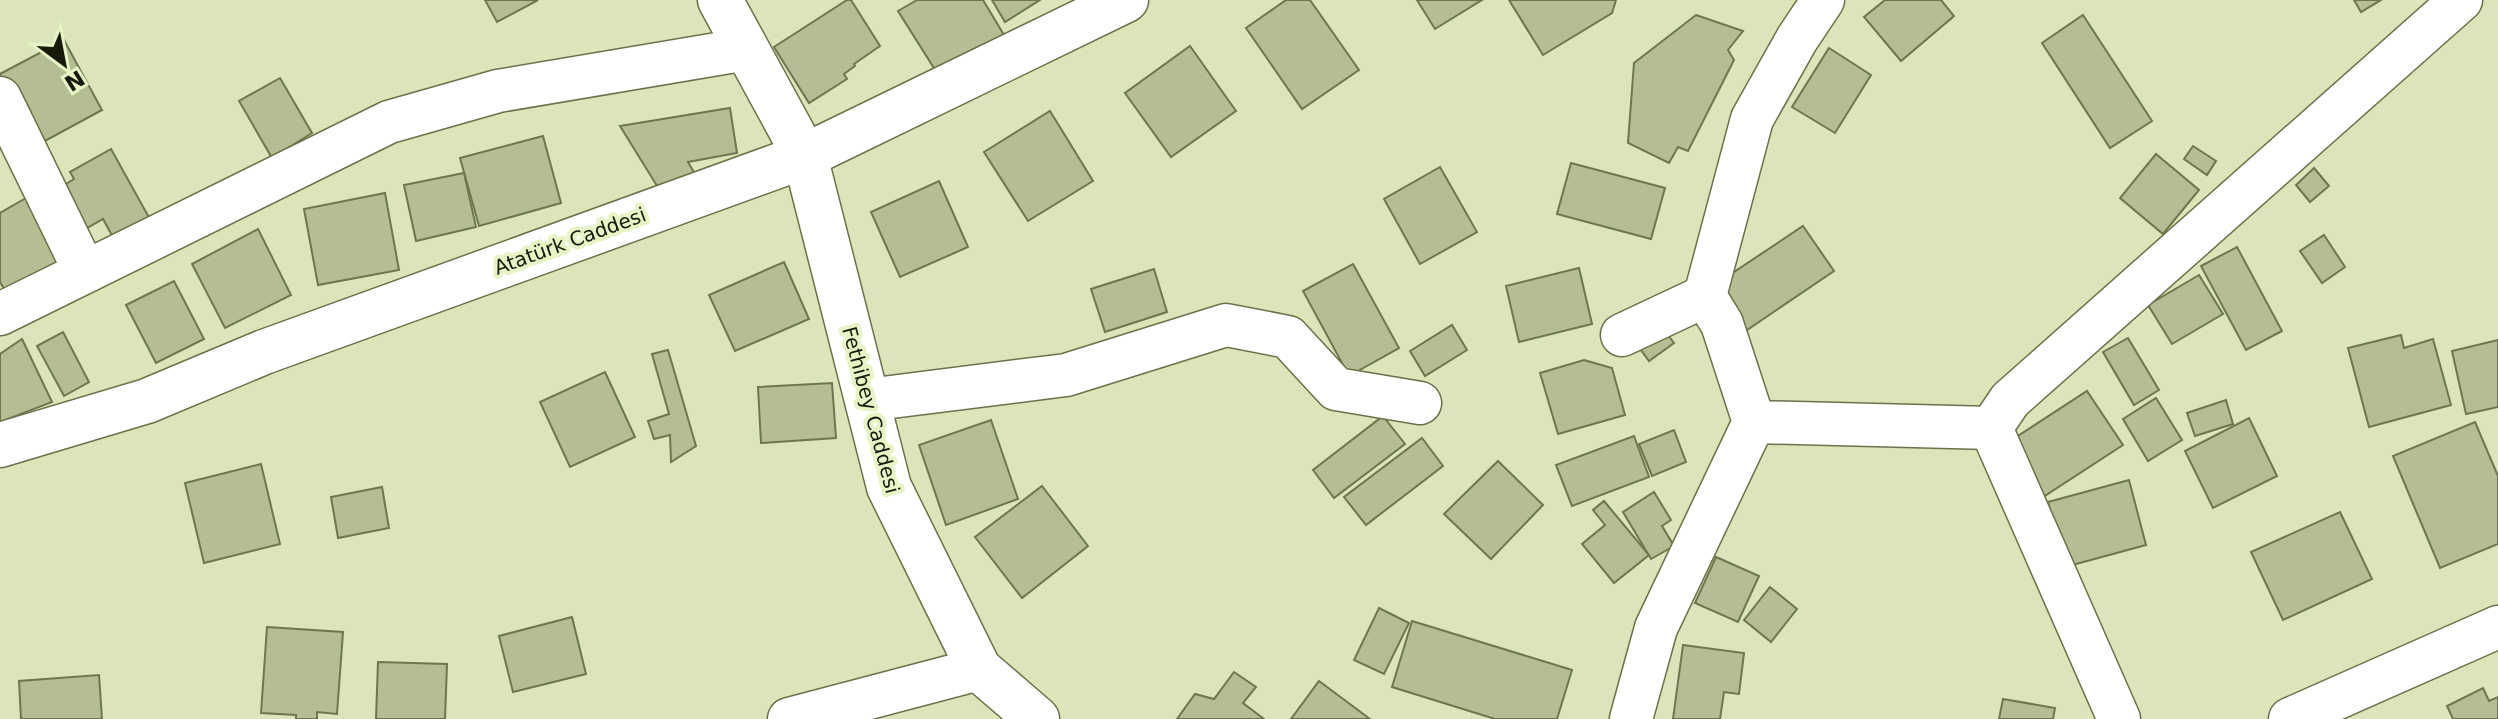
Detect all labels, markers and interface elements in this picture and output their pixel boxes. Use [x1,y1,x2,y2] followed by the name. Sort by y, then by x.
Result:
[24,24,104,104] north arrow
[60,65,89,96] text: N
[491,202,649,280] street label: Atatürk Caddesi
[837,324,905,496] street label: Fethibey Caddesi

